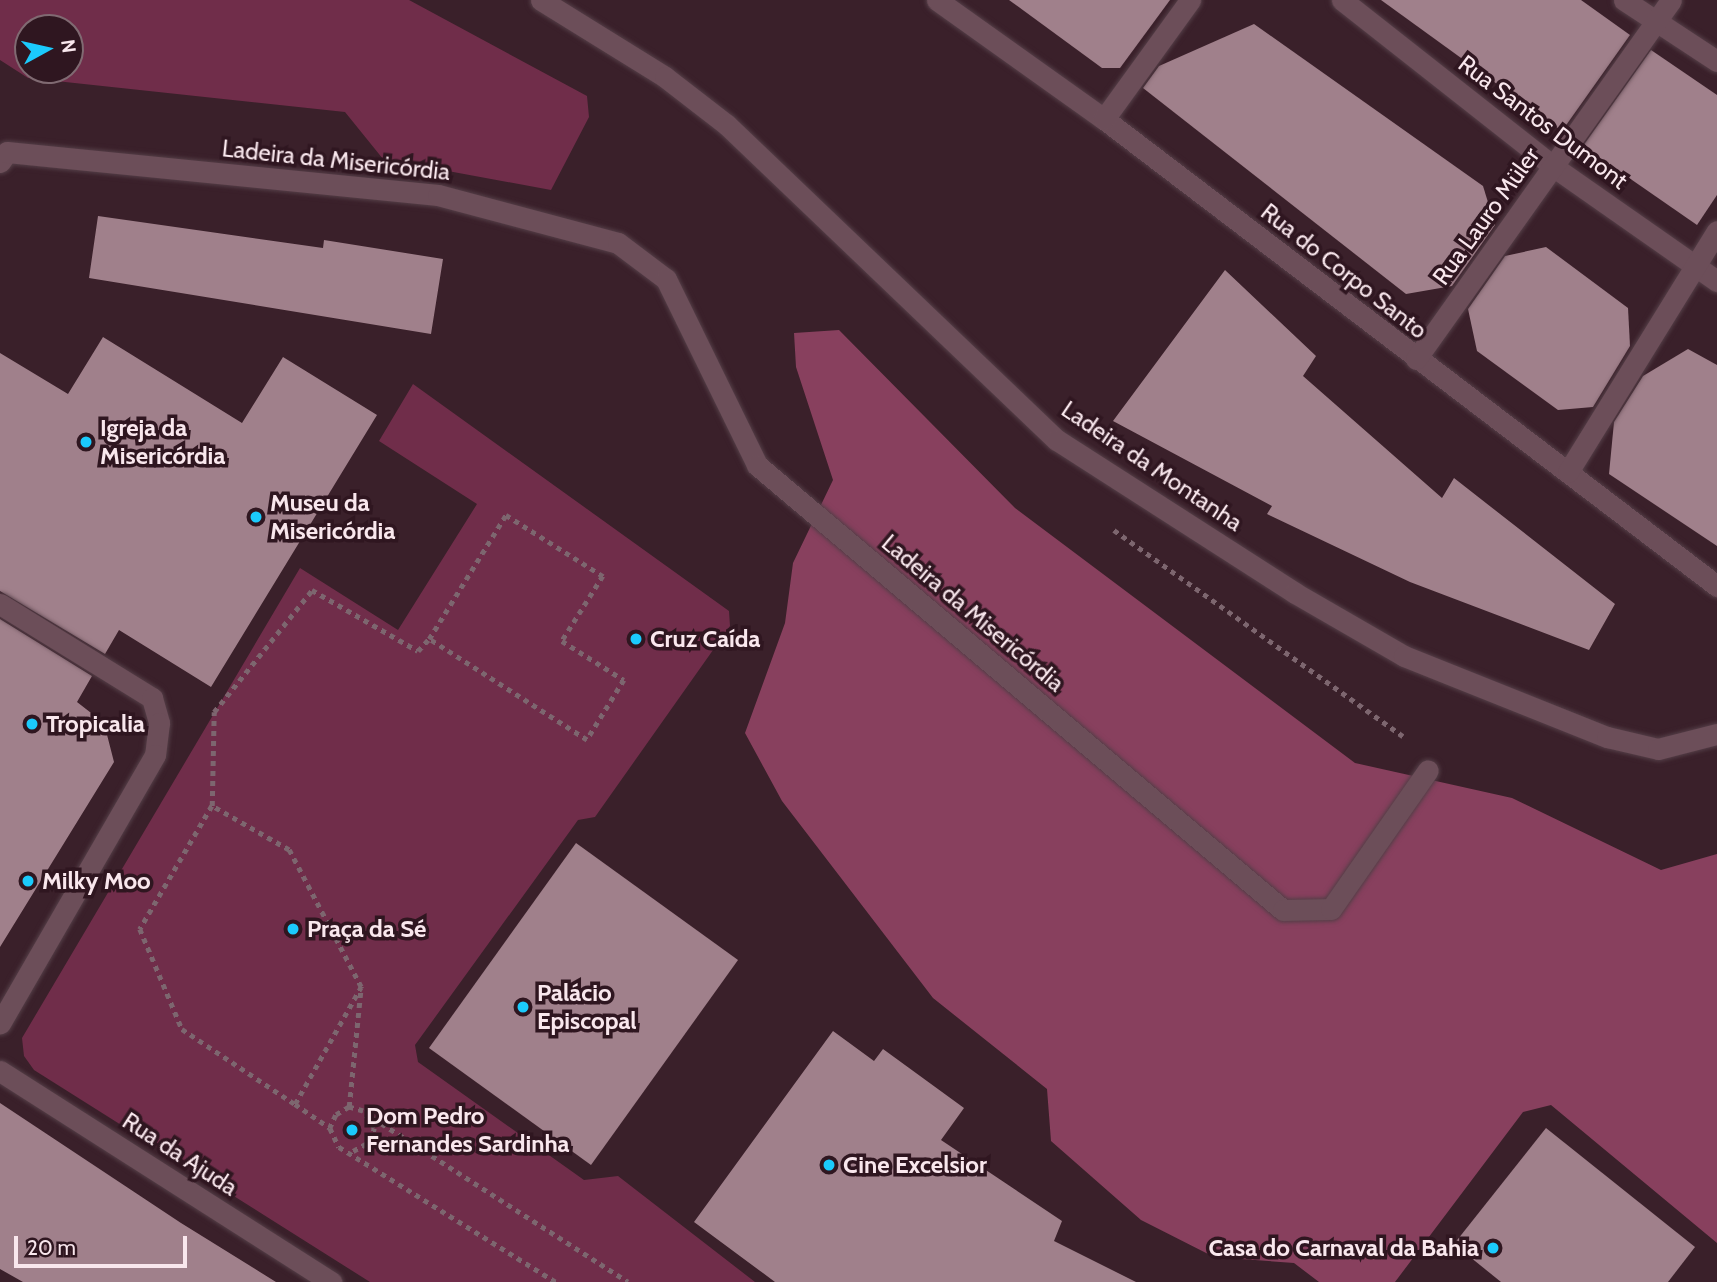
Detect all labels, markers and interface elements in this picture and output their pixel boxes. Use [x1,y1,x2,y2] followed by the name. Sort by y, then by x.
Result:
[14,14,84,84] north arrow
[56,38,81,55] text: N
[1453,49,1633,195] street label: Rua Santos Dumont
[221,134,451,186] street label: Ladeira da Misericórdia
[1426,142,1546,290] street label: Rua Lauro Müler
[1255,197,1433,345] street label: Rua do Corpo Santo
[1056,395,1248,537] street label: Ladeira da Montanha
[100,414,225,470] place label: Igreja da Misericórdia
[78,434,94,450] marker: Igreja da Misericórdia
[270,489,395,545] place label: Museu da Misericórdia
[248,509,264,525] marker: Museu da Misericórdia
[876,528,1070,698] street label: Ladeira da Misericórdia
[650,625,760,653] place label: Cruz Caída
[628,631,644,647] marker: Cruz Caída
[46,710,145,738] place label: Tropicalia
[24,716,40,732] marker: Tropicalia
[42,867,151,895] place label: Milky Moo
[20,873,36,889] marker: Milky Moo
[307,915,426,943] place label: Praça da Sé
[285,921,301,937] marker: Praça da Sé
[537,979,637,1035] place label: Palácio Episcopal
[515,999,531,1015] marker: Palácio Episcopal
[366,1102,570,1158] place label: Dom Pedro Fernandes Sardinha
[117,1106,243,1202] street label: Rua da Ajuda
[344,1122,360,1138] marker: Dom Pedro Fernandes Sardinha
[843,1151,987,1179] place label: Cine Excelsior
[821,1157,837,1173] marker: Cine Excelsior
[18,1222,191,1266] scale bar
[1208,1234,1479,1262] place label: Casa do Carnaval da Bahia
[27,1235,76,1260] text: 20 m
[1485,1240,1501,1256] marker: Casa do Carnaval da Bahia

